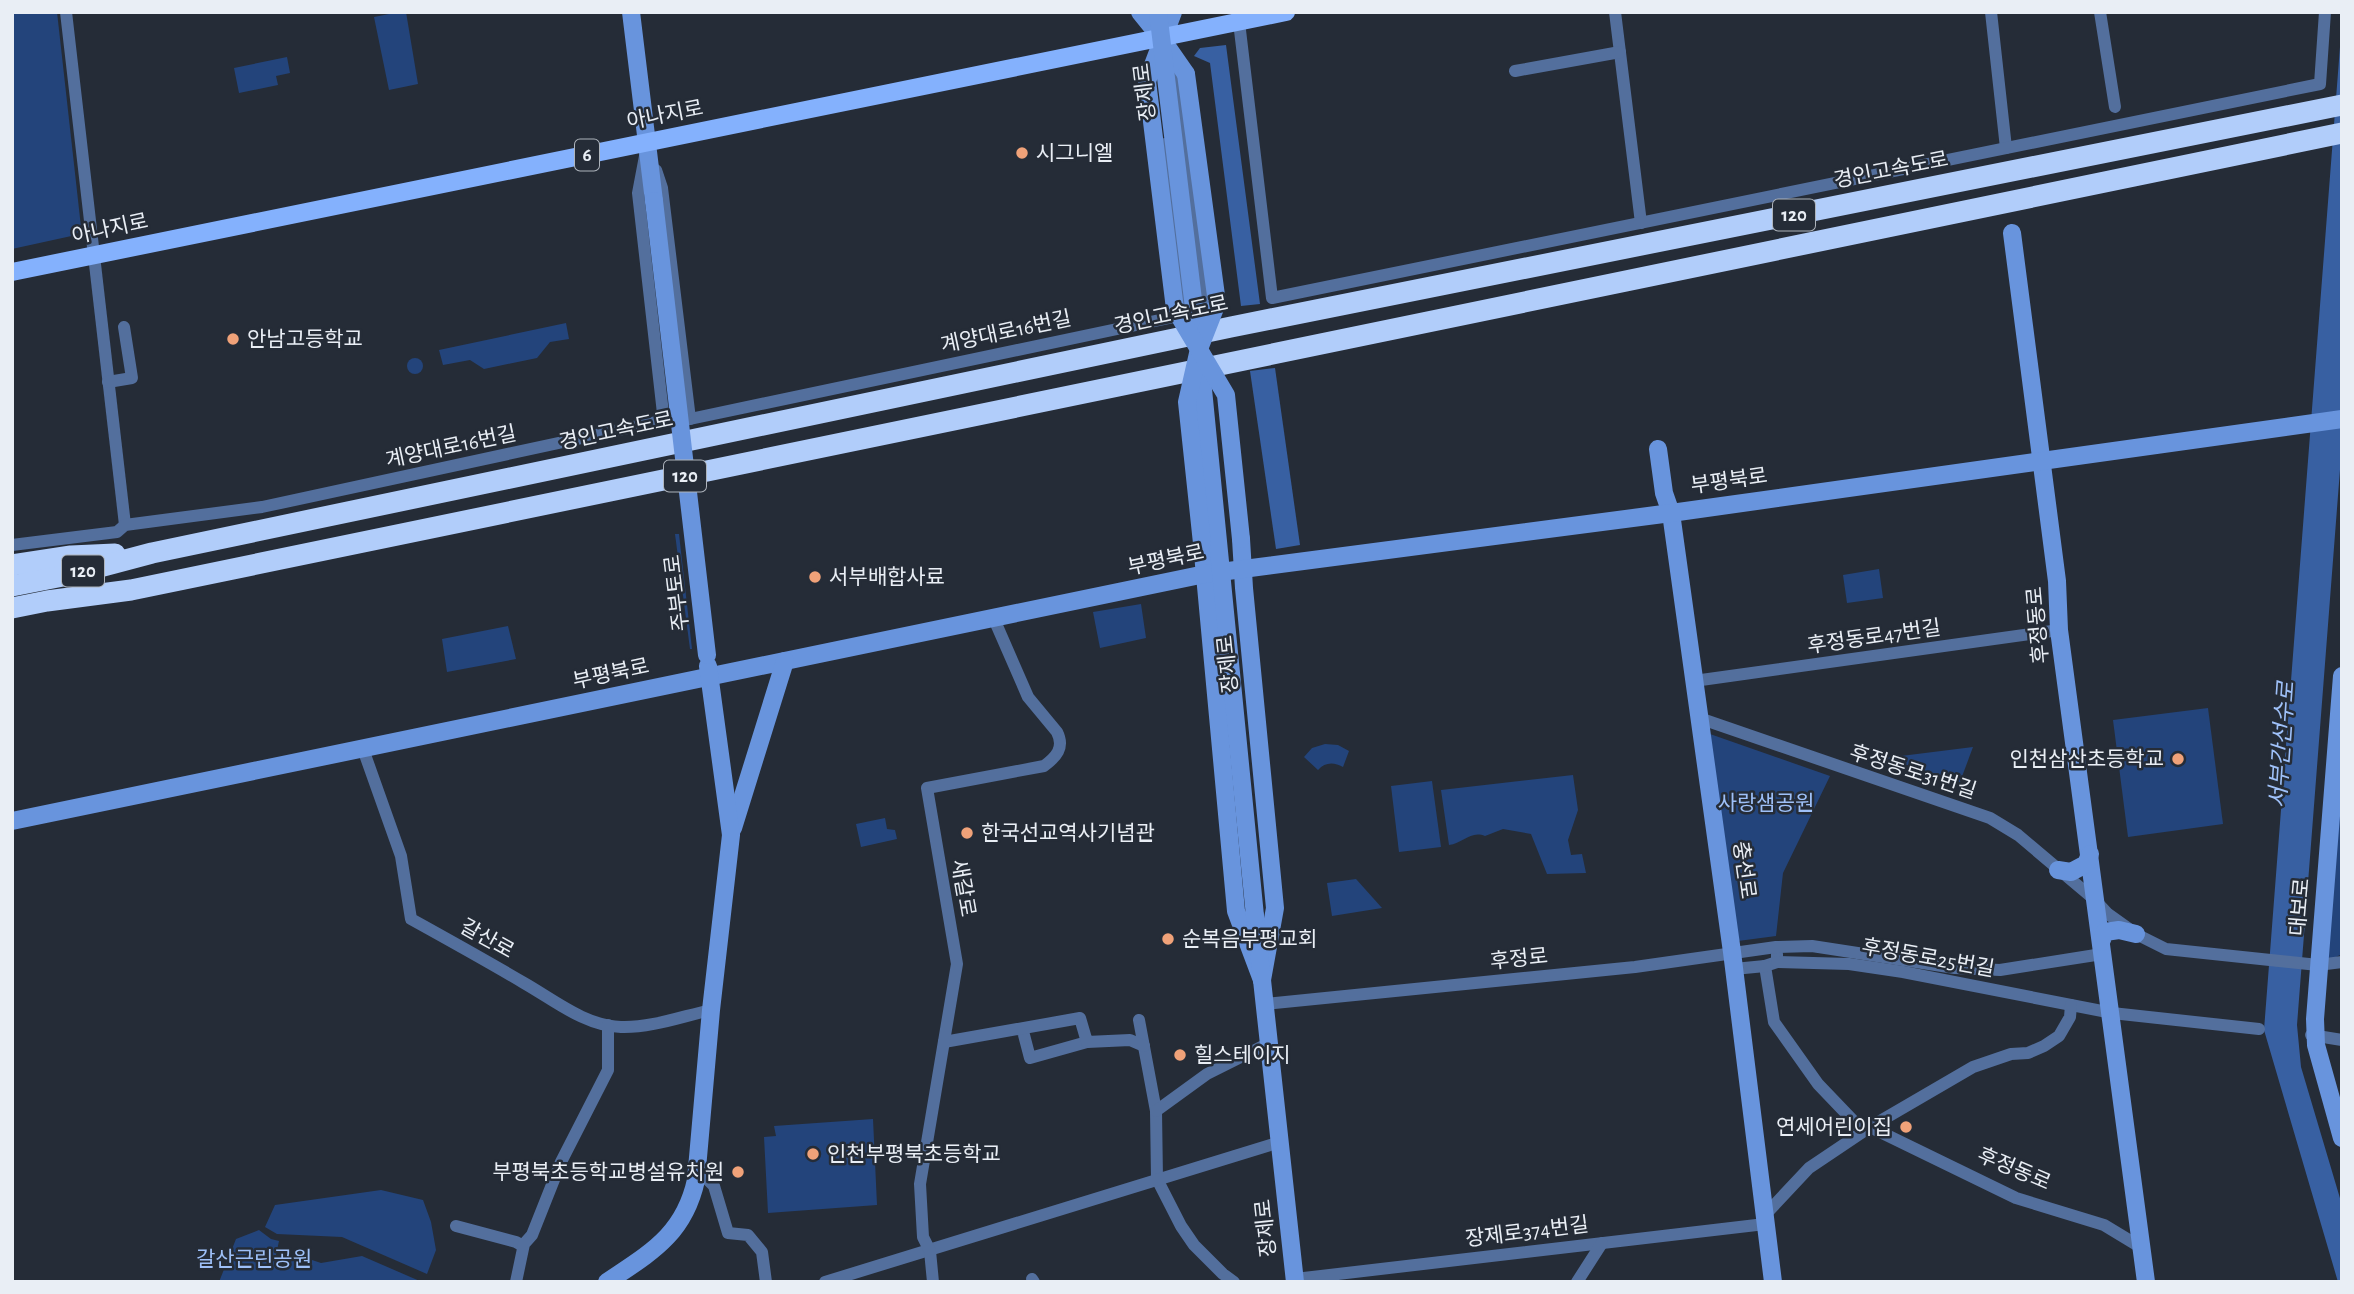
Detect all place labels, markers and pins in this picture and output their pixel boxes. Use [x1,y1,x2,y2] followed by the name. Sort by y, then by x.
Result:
[1036,142,1113,164] place label: 시그니엘
[1014,145,1030,161] marker: 시그니엘
[247,328,363,350] place label: 안남고등학교
[225,331,241,347] marker: 안남고등학교
[829,566,945,588] place label: 서부배합사료
[807,569,823,585] marker: 서부배합사료
[2009,748,2164,770] place label: 인천삼산초등학교
[2170,751,2186,767] marker: 인천삼산초등학교
[981,822,1155,844] place label: 한국선교역사기념관
[959,825,975,841] marker: 한국선교역사기념관
[1182,928,1317,950] place label: 순복음부평교회
[1160,931,1176,947] marker: 순복음부평교회
[1194,1044,1291,1066] place label: 힐스테이지
[1172,1047,1188,1063] marker: 힐스테이지
[1776,1116,1892,1138] place label: 연세어린이집
[1898,1119,1914,1135] marker: 연세어린이집
[827,1143,1001,1165] place label: 인천부평북초등학교
[805,1146,821,1162] marker: 인천부평북초등학교
[492,1161,724,1183] place label: 부평북초등학교병설유치원
[730,1164,746,1180] marker: 부평북초등학교병설유치원

